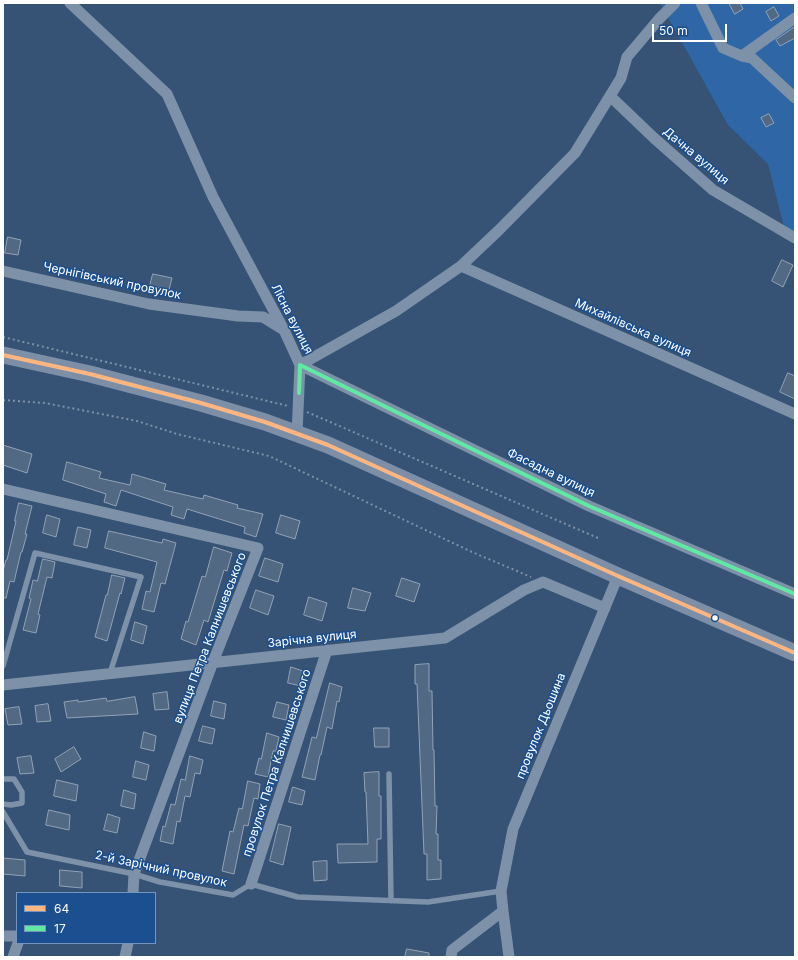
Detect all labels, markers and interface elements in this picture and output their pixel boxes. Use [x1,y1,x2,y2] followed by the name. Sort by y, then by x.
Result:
[654,16,729,42] scale bar
[659,23,688,38] text: 50 m
[660,124,732,188] street label: Дачна вулиця
[42,259,182,303] street label: Чернігівський провулок
[268,282,316,356] street label: Лісна вулиця
[573,296,693,360] street label: Михайлівська вулиця
[505,446,597,500] street label: Фасадна вулиця
[171,550,249,726] street label: вулиця Петра Калнишевського
[710,613,720,623] unlabelled marker
[267,627,357,651] street label: Зарічна вулиця
[240,667,314,859] street label: провулок Петра Калнишевського
[513,671,569,781] street label: провулок Дьошина
[94,848,228,890] street label: 2-й Зарічний провулок
[16,892,156,944] legend
[54,901,69,916] text: 64
[54,921,66,936] text: 17

